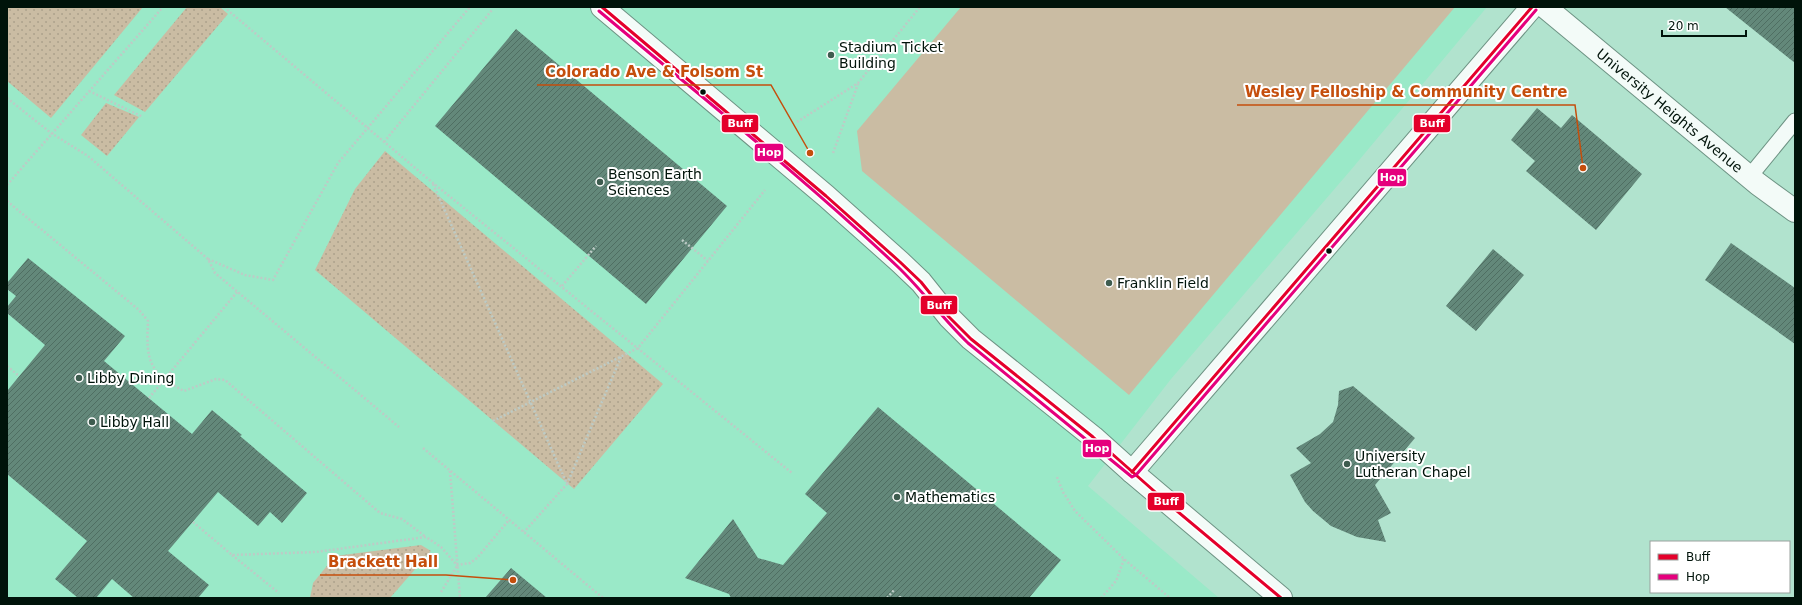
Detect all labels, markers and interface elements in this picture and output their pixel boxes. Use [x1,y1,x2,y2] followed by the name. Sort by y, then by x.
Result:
[1662,12,1746,38] scale bar
[1668,19,1699,33] text: 20 m
[839,39,944,71] place label: Stadium Ticket Building
[1593,45,1746,176] street label: University Heights Avenue
[826,50,836,60] marker: Stadium Ticket Building
[537,58,771,85] callout: Colorado Ave & Folsom St
[545,63,763,81] text: Colorado Ave & Folsom St
[1237,78,1575,105] callout: Wesley Felloship & Community Centre
[1245,83,1567,101] text: Wesley Felloship & Community Centre
[698,87,708,97] unlabelled marker
[721,114,759,133] line badge: Buff
[1413,114,1451,133] line badge: Buff
[727,117,753,130] text: Buff
[1419,117,1445,130] text: Buff
[754,143,784,162] line badge: Hop
[757,146,781,159] text: Hop
[608,166,702,198] place label: Benson Earth Sciences
[1377,168,1407,187] line badge: Hop
[1380,171,1404,184] text: Hop
[595,177,605,187] marker: Benson Earth Sciences
[1324,246,1334,256] unlabelled marker
[1117,275,1209,291] place label: Franklin Field
[1104,278,1114,288] marker: Franklin Field
[920,295,958,315] line badge: Buff
[926,299,952,312] text: Buff
[87,370,174,386] place label: Libby Dining
[74,373,84,383] marker: Libby Dining
[100,414,169,430] place label: Libby Hall
[87,417,97,427] marker: Libby Hall
[1082,439,1112,458] line badge: Hop
[1085,442,1109,455] text: Hop
[1355,448,1471,480] place label: University Lutheran Chapel
[1342,459,1352,469] marker: University Lutheran Chapel
[905,489,995,505] place label: Mathematics
[892,492,902,502] marker: Mathematics
[1147,492,1185,511] line badge: Buff
[1153,495,1179,508] text: Buff
[1650,541,1790,593] legend
[320,548,446,575] callout: Brackett Hall
[1686,550,1711,564] text: Buff
[328,553,438,571] text: Brackett Hall
[1686,570,1710,584] text: Hop

